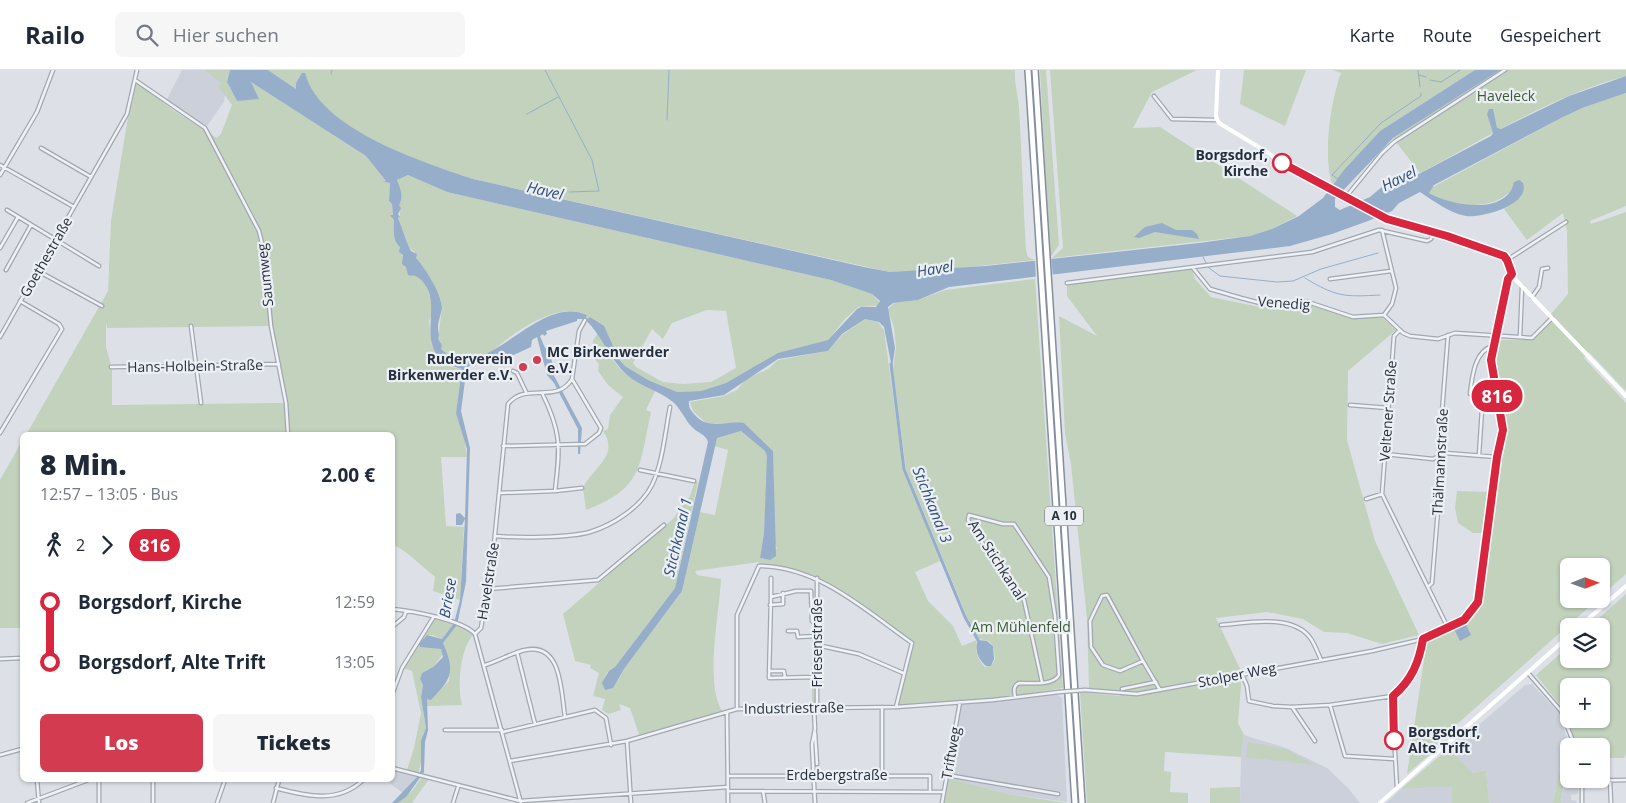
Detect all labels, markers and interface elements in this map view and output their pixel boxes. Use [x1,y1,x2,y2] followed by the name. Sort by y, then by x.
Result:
[115,12,465,57] search box
[25,18,85,51] text: Railo
[133,21,161,49] icon: search
[173,22,279,48] text: Hier suchen
[1350,23,1395,47] text: Karte
[1423,23,1472,47] text: Route
[1500,23,1601,47] text: Gespeichert
[1477,86,1536,105] park label: Haveleck
[1195,145,1268,180] place label: Borgsdorf, Kirche
[1272,153,1292,173] marker: Borgsdorf, Kirche
[1378,161,1421,195] water label: Havel
[525,176,567,204] water label: Havel
[15,213,76,300] street label: Goethestraße
[252,242,277,308] street label: Saumweg
[915,255,956,281] water label: Havel
[1257,291,1311,314] street label: Venedig
[547,342,670,377] place label: MC Birkenwerder e.V.
[388,349,513,384] place label: Ruderverein Birkenwerder e.V.
[531,354,543,366] marker: MC Birkenwerder e.V.
[127,355,263,376] street label: Hans-Holbein-Straße
[1374,360,1401,462] street label: Veltener Straße
[517,361,529,373] marker: Ruderverein Birkenwerder e.V.
[1468,380,1526,412] line badge: 816
[1482,384,1512,408] text: 816
[1427,408,1452,516] street label: Thälmannstraße
[40,445,127,483] text: 8 Min.
[321,462,375,488] text: 2.00 €
[909,464,957,546] water label: Stichkanal 3
[40,483,178,505] text: 12:57 – 13:05 · Bus
[658,495,696,578] water label: Stichkanal 1
[1045,506,1083,526] road number: A 10
[964,516,1030,603] street label: Am Stichkanal
[40,531,68,559] icon: walk
[93,531,121,559] icon: forward
[139,533,170,557] text: 816
[76,534,85,556] text: 2
[472,541,503,621] street label: Havelstraße
[1560,558,1610,608] north arrow
[1560,558,1610,788] map controls
[434,576,460,619] water label: Briese
[78,589,242,615] text: Borgsdorf, Kirche
[334,591,375,613] text: 12:59
[807,598,826,688] street label: Friesenstraße
[971,617,1071,636] park label: Am Mühlenfeld
[1560,618,1610,668] button: layers
[78,649,266,675] text: Borgsdorf, Alte Trift
[334,651,375,673] text: 13:05
[1196,658,1278,691] street label: Stolper Weg
[1560,678,1610,728] button: +
[744,697,844,718] street label: Industriestraße
[40,714,203,772] button: Los
[213,714,375,772] button: Tickets
[1408,722,1481,757] place label: Borgsdorf, Alte Trift
[937,725,965,781] street label: Triftweg
[1384,730,1404,750] marker: Borgsdorf, Alte Trift
[1560,738,1610,788] button: −
[786,765,888,784] street label: Erdebergstraße

